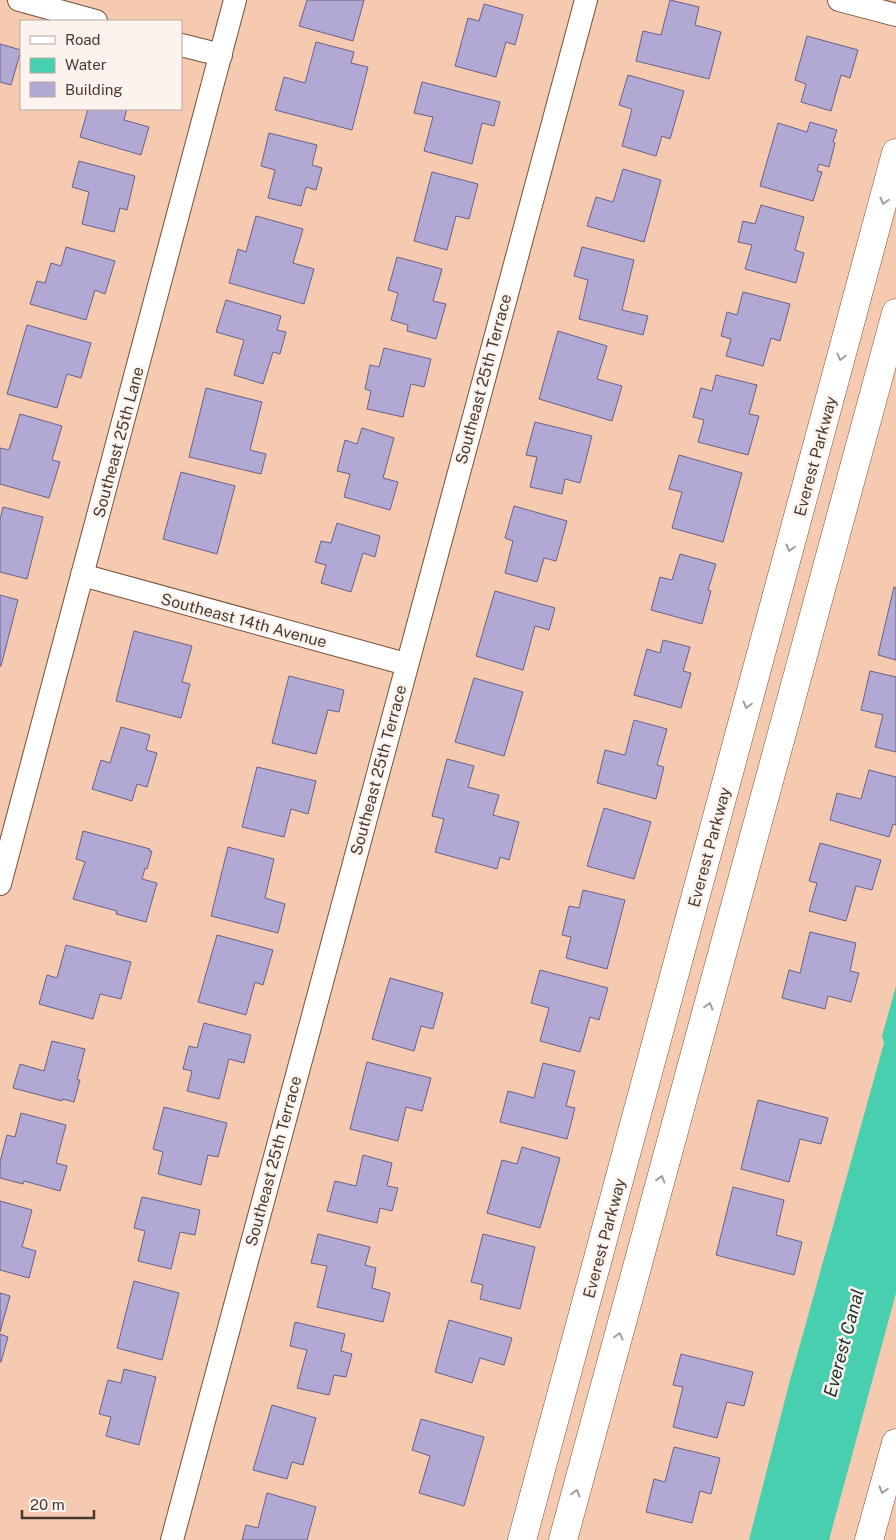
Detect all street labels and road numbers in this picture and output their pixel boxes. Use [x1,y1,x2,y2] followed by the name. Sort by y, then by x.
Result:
[452,292,515,466] street label: Southeast 25th Terrace
[89,365,148,520] street label: Southeast 25th Lane
[790,394,841,518] street label: Everest Parkway
[159,589,329,652] street label: Southeast 14th Avenue
[347,683,410,857] street label: Southeast 25th Terrace
[684,785,735,909] street label: Everest Parkway
[242,1074,305,1248] street label: Southeast 25th Terrace
[579,1176,630,1300] street label: Everest Parkway

